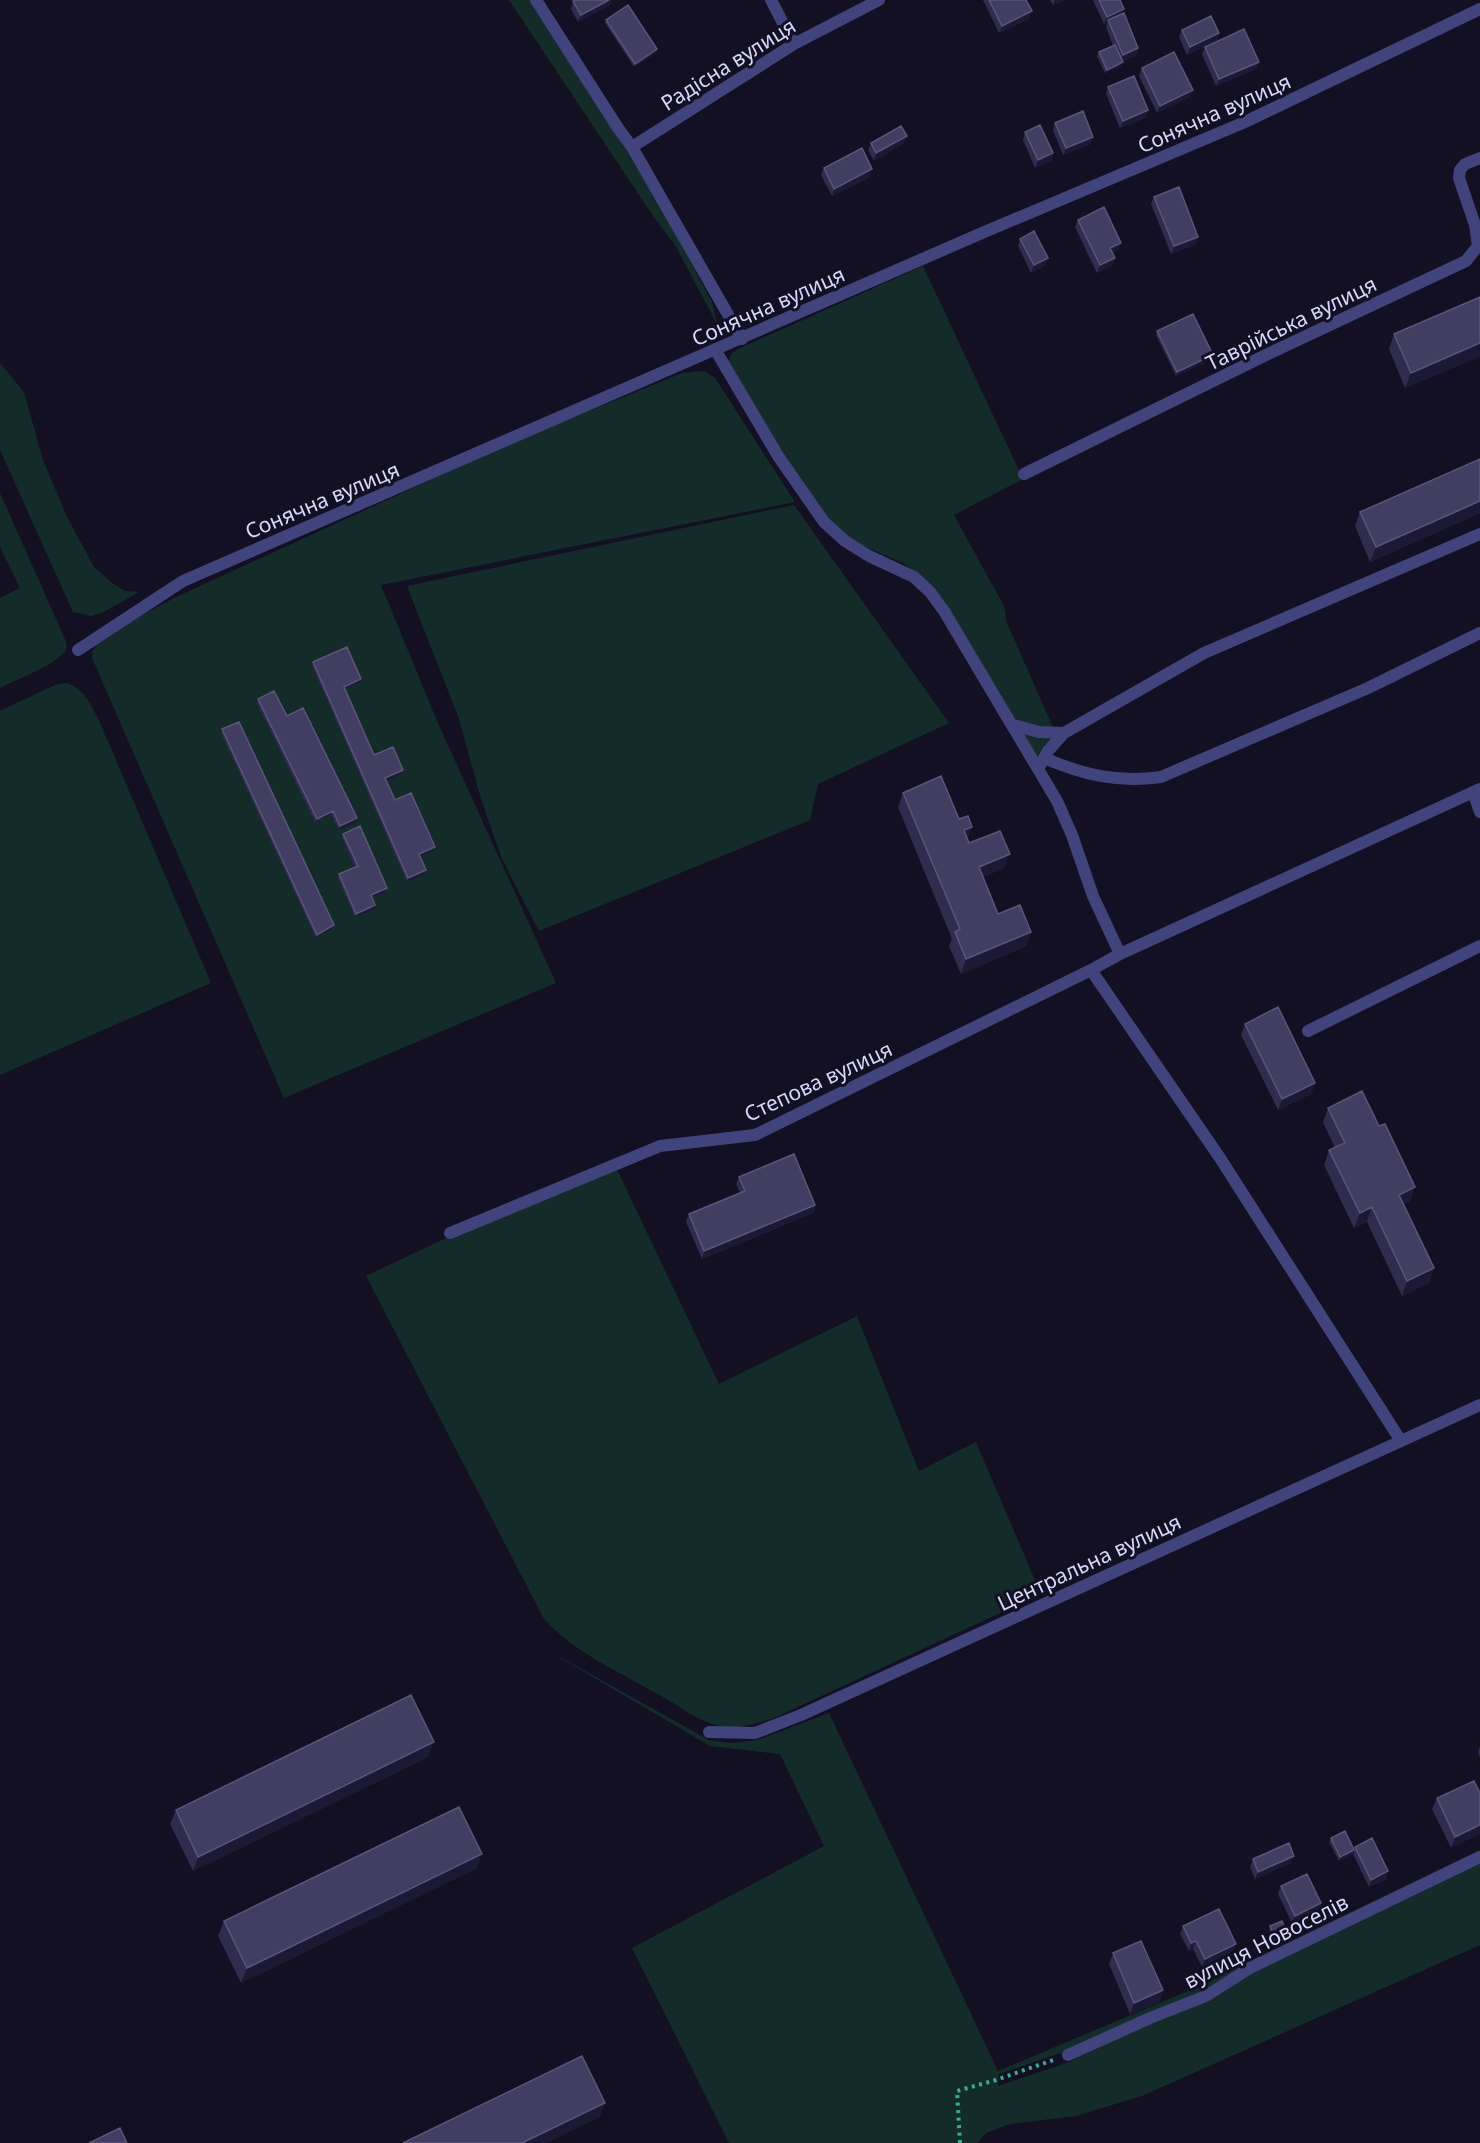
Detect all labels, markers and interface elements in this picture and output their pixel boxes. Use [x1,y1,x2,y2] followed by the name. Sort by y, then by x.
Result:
[655,11,801,117] street label: Радісна вулиця
[1133,67,1295,159] street label: Сонячна вулиця
[687,260,849,352] street label: Сонячна вулиця
[1201,269,1381,377] street label: Таврійська вулиця
[241,455,403,545] street label: Сонячна вулиця
[739,1034,897,1128] street label: Степова вулиця
[993,1507,1185,1617] street label: Центральна вулиця
[1179,1887,1353,1995] street label: вулиця Новоселів

